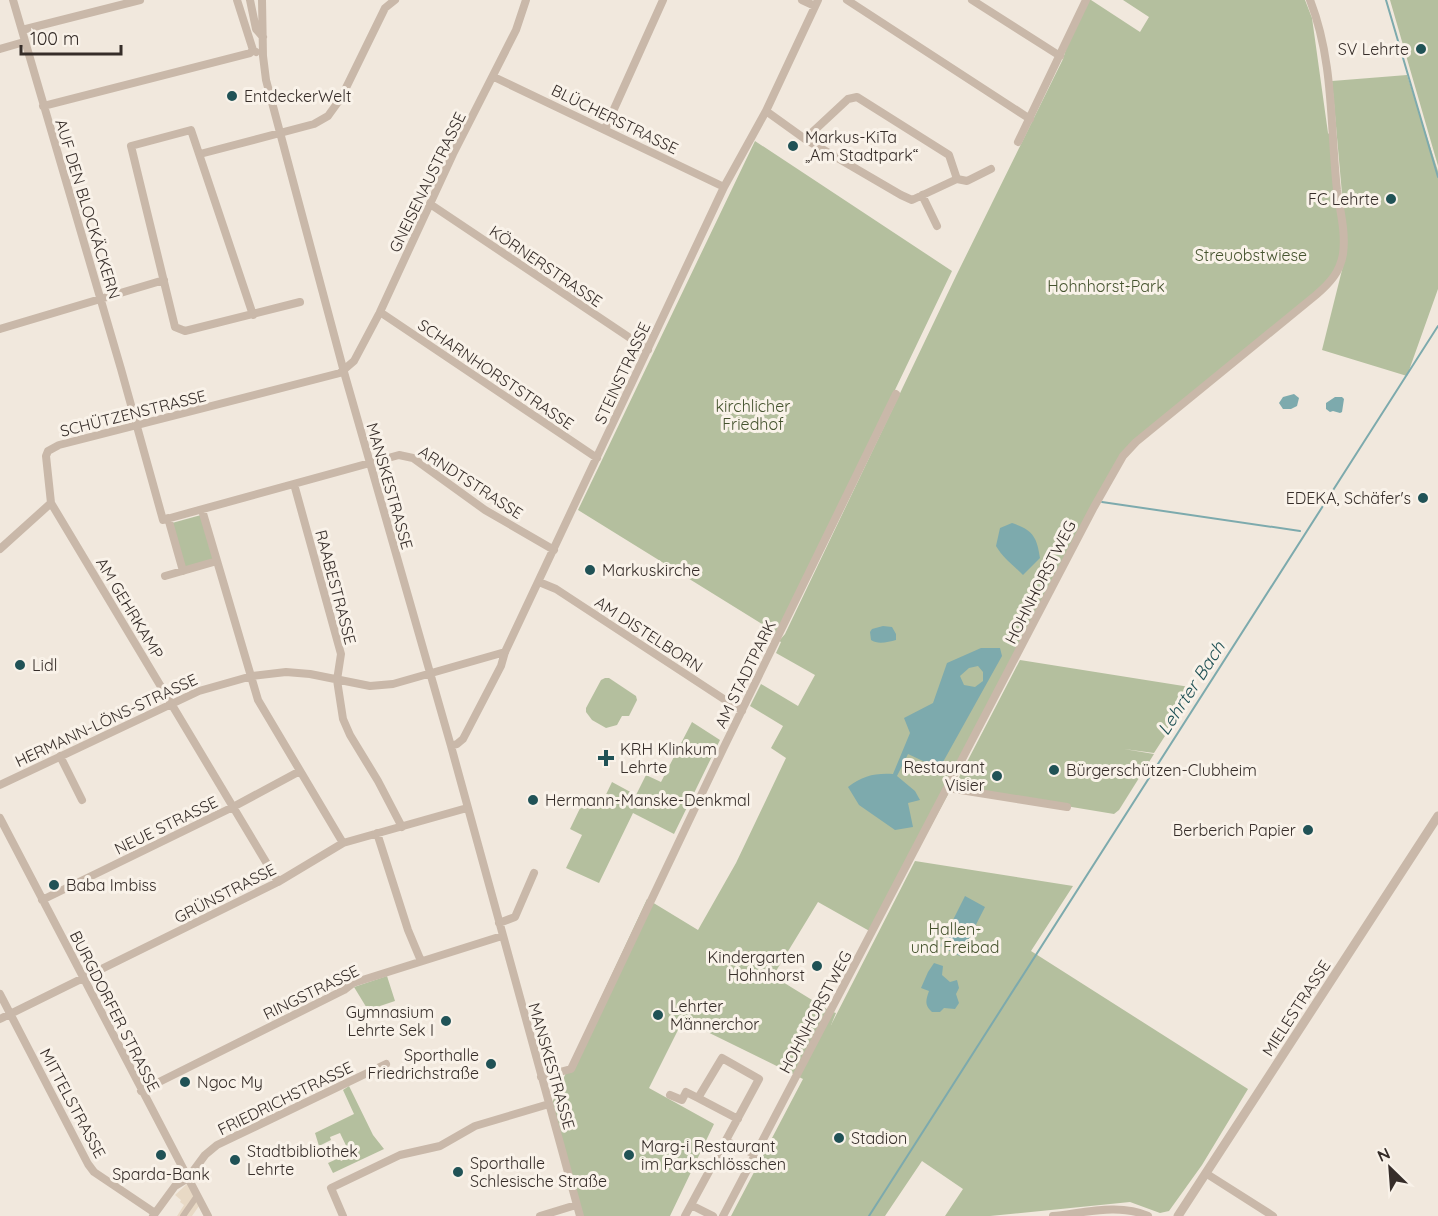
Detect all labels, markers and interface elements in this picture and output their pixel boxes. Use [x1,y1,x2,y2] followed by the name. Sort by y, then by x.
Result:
[21,18,122,56] scale bar
[30,27,79,50] text: 100 m
[1338,39,1409,59] place label: SV Lehrte
[1414,42,1428,56] marker: SV Lehrte
[548,80,682,158] street label: BLÜCHERSTRASSE
[244,86,351,106] place label: EntdeckerWelt
[225,89,239,103] marker: EntdeckerWelt
[384,108,470,256] street label: GNEISENAUSTRASSE
[51,117,125,301] street label: AUF DEN BLOCKÄCKERN
[805,127,919,165] place label: Markus-KiTa „Am Stadtpark“
[786,139,800,153] marker: Markus-KiTa „Am Stadtpark“
[1308,189,1379,209] place label: FC Lehrte
[1384,192,1398,206] marker: FC Lehrte
[486,221,606,311] street label: KÖRNERSTRASSE
[1195,245,1307,265] park label: Streuobstwiese
[1047,276,1165,296] park label: Hohnhorst-Park
[414,314,578,434] street label: SCHARNHORSTSTRASSE
[590,319,654,427] street label: STEINSTRASSE
[58,385,208,441] street label: SCHÜTZENSTRASSE
[716,396,790,434] park label: kirchlicher Friedhof
[362,420,418,552] street label: MANSKESTRASSE
[415,441,527,523] street label: ARNDTSTRASSE
[1286,488,1411,508] place label: EDEKA, Schäfer's
[1416,491,1430,505] marker: EDEKA, Schäfer's
[1000,517,1080,647] street label: HOHNHORSTWEG
[311,528,361,646] street label: RAABESTRASSE
[92,554,168,662] street label: AM GEHRKAMP
[602,560,700,580] place label: Markuskirche
[583,563,597,577] marker: Markuskirche
[591,592,707,676] street label: AM DISTELBORN
[710,617,780,731] street label: AM STADTPARK
[1152,636,1230,739] water label: Lehrter Bach
[32,655,57,675] place label: Lidl
[13,658,27,672] marker: Lidl
[12,669,200,771] street label: HERMANN-LÖNS-STRASSE
[620,739,717,777] place label: KRH Klinkum Lehrte
[597,749,615,767] marker: KRH Klinkum Lehrte
[903,757,985,795] place label: Restaurant Visier
[1066,760,1257,780] place label: Bürgerschützen-Clubheim
[1047,763,1061,777] marker: Bürgerschützen-Clubheim
[990,769,1004,783] marker: Restaurant Visier
[545,790,750,810] place label: Hermann-Manske-Denkmal
[111,791,221,859] street label: NEUE STRASSE
[526,793,540,807] marker: Hermann-Manske-Denkmal
[1173,820,1296,840] place label: Berberich Papier
[1301,823,1315,837] marker: Berberich Papier
[171,859,279,927] street label: GRÜNSTRASSE
[66,875,157,895] place label: Baba Imbiss
[47,878,61,892] marker: Baba Imbiss
[911,919,999,957] park label: Hallen- und Freibad
[66,927,164,1095] street label: BURGDORFER STRASSE
[707,947,805,985] place label: Kindergarten Hohnhorst
[774,947,856,1077] street label: HOHNHORSTWEG
[1257,956,1335,1060] street label: MIELESTRASSE
[810,959,824,973] marker: Kindergarten Hohnhorst
[260,960,362,1024] street label: RINGSTRASSE
[670,996,759,1034] place label: Lehrter Männerchor
[524,1000,580,1132] street label: MANSKESTRASSE
[346,1002,434,1040] place label: Gymnasium Lehrte Sek I
[651,1008,665,1022] marker: Lehrter Männerchor
[439,1014,453,1028] marker: Gymnasium Lehrte Sek I
[36,1045,110,1161] street label: MITTELSTRASSE
[367,1045,479,1083] place label: Sporthalle Friedrichstraße
[214,1057,356,1139] street label: FRIEDRICHSTRASSE
[484,1057,498,1071] marker: Sporthalle Friedrichstraße
[197,1072,263,1092] place label: Ngoc My
[178,1075,192,1089] marker: Ngoc My
[851,1128,907,1148] place label: Stadion
[832,1131,846,1145] marker: Stadion
[641,1136,786,1174] place label: Marg-i Restaurant im Parkschlösschen
[1360,1138,1420,1198] north arrow
[247,1141,358,1179] place label: Stadtbibliothek Lehrte
[1374,1143,1393,1166] text: N
[154,1148,168,1162] marker: Sparda-Bank
[622,1148,636,1162] marker: Marg-i Restaurant im Parkschlösschen
[228,1153,242,1167] marker: Stadtbibliothek Lehrte
[470,1153,607,1191] place label: Sporthalle Schlesische Straße
[112,1164,210,1184] place label: Sparda-Bank
[451,1165,465,1179] marker: Sporthalle Schlesische Straße

